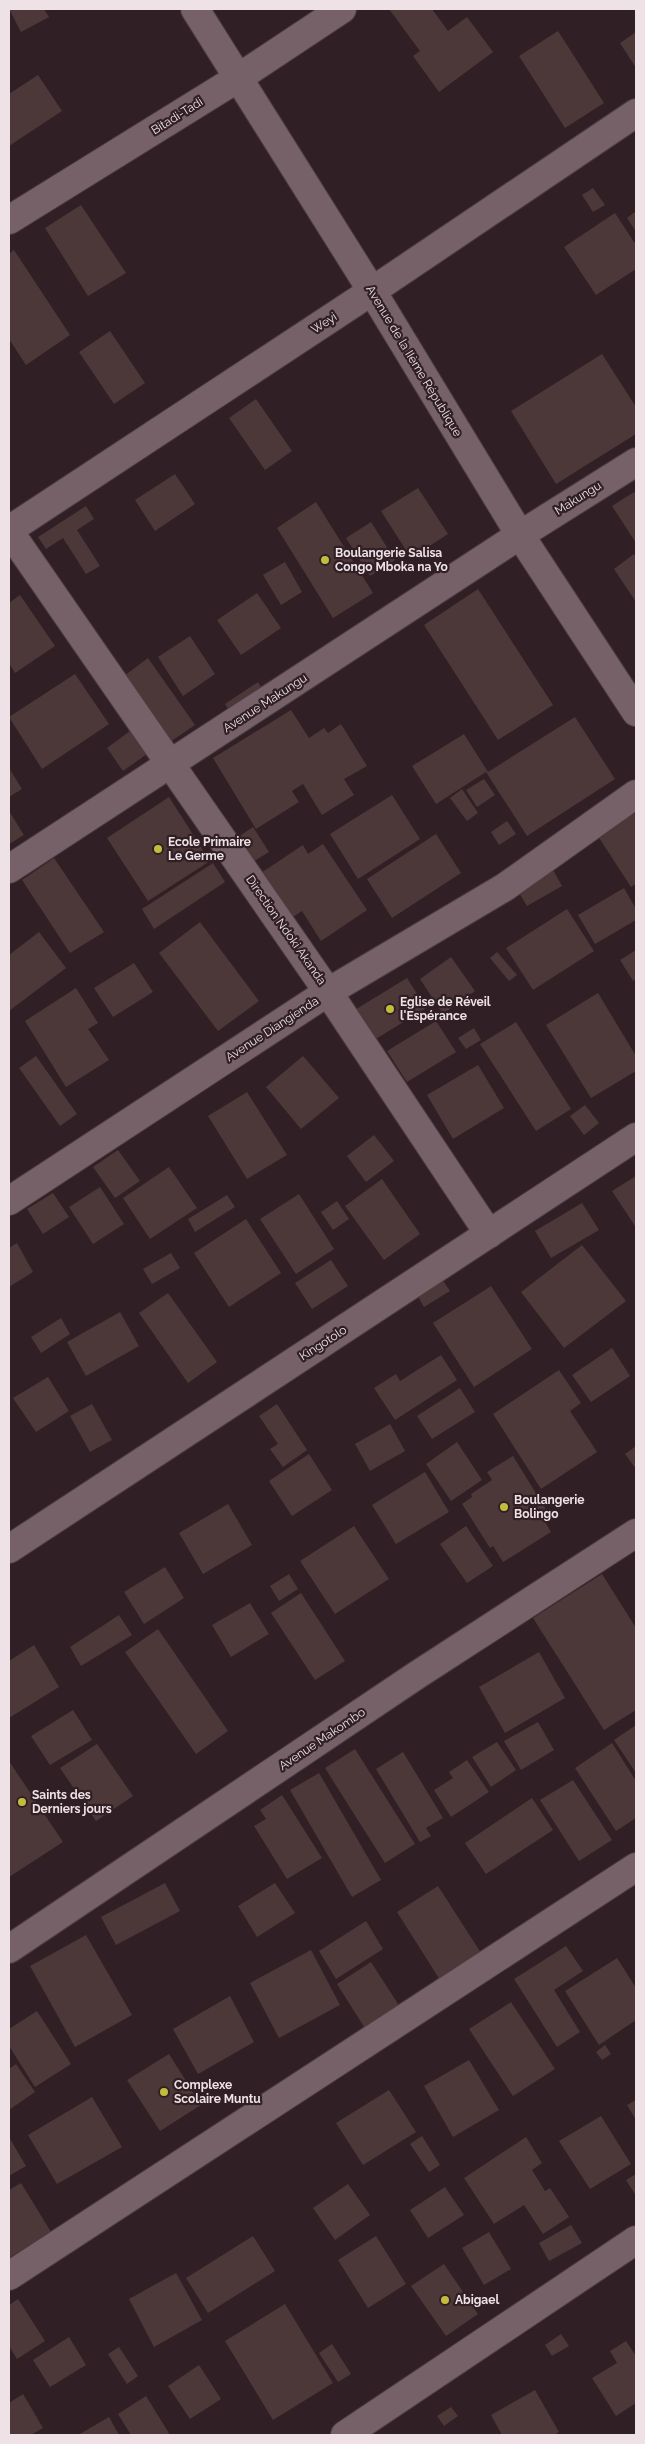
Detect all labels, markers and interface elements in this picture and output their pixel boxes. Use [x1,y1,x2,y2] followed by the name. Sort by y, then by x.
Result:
[149,95,205,137] street label: Bitadi-Tadi
[363,283,465,439] street label: Avenue de la IIème République
[309,310,339,336] street label: Weyi
[552,478,604,518] street label: Makungu
[335,546,448,574] place label: Boulangerie Salisa Congo Mboka na Yo
[319,554,331,566] marker: Boulangerie Salisa Congo Mboka na Yo
[220,671,310,735] street label: Avenue Makungu
[168,835,251,863] place label: Ecole Primaire Le Germe
[152,843,164,855] marker: Ecole Primaire Le Germe
[243,873,329,987] street label: Direction Ndoki Akanda
[223,994,321,1064] street label: Avenue Diangienda
[400,995,491,1023] place label: Eglise de Réveil l'Espérance
[384,1003,396,1015] marker: Eglise de Réveil l'Espérance
[297,1323,349,1363] street label: Kingotolo
[514,1493,584,1521] place label: Boulangerie Bolingo
[498,1501,510,1513] marker: Boulangerie Bolingo
[276,1705,368,1773] street label: Avenue Makombo
[32,1788,112,1816] place label: Saints des Derniers jours
[16,1796,28,1808] marker: Saints des Derniers jours
[174,2078,261,2106] place label: Complexe Scolaire Muntu
[158,2086,170,2098] marker: Complexe Scolaire Muntu
[455,2293,499,2307] place label: Abigael
[439,2294,451,2306] marker: Abigael

